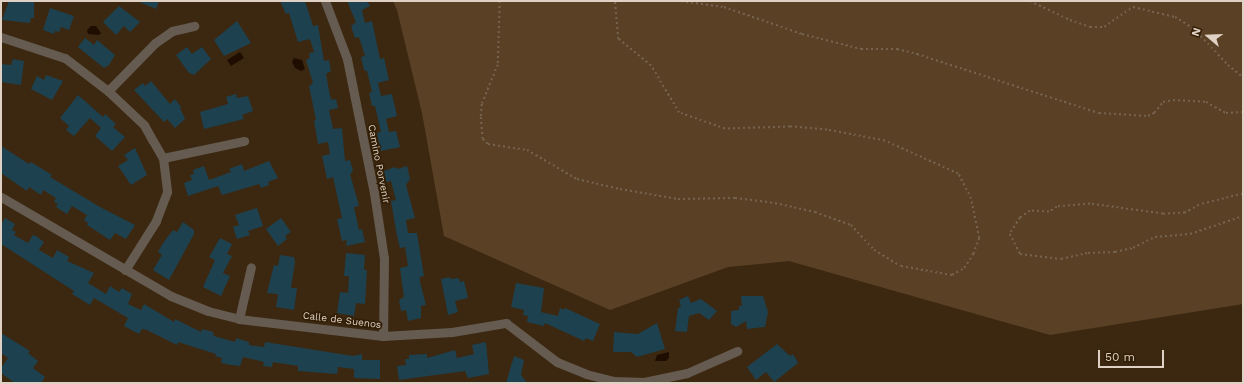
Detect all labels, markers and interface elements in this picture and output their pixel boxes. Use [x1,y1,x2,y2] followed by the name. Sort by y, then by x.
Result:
[1188,16,1228,56] north arrow
[1189,26,1204,38] text: N
[365,123,393,205] street label: Camino Porvenir
[302,309,382,331] street label: Calle de Suenos
[1100,342,1166,368] scale bar
[1105,350,1135,364] text: 50 m

